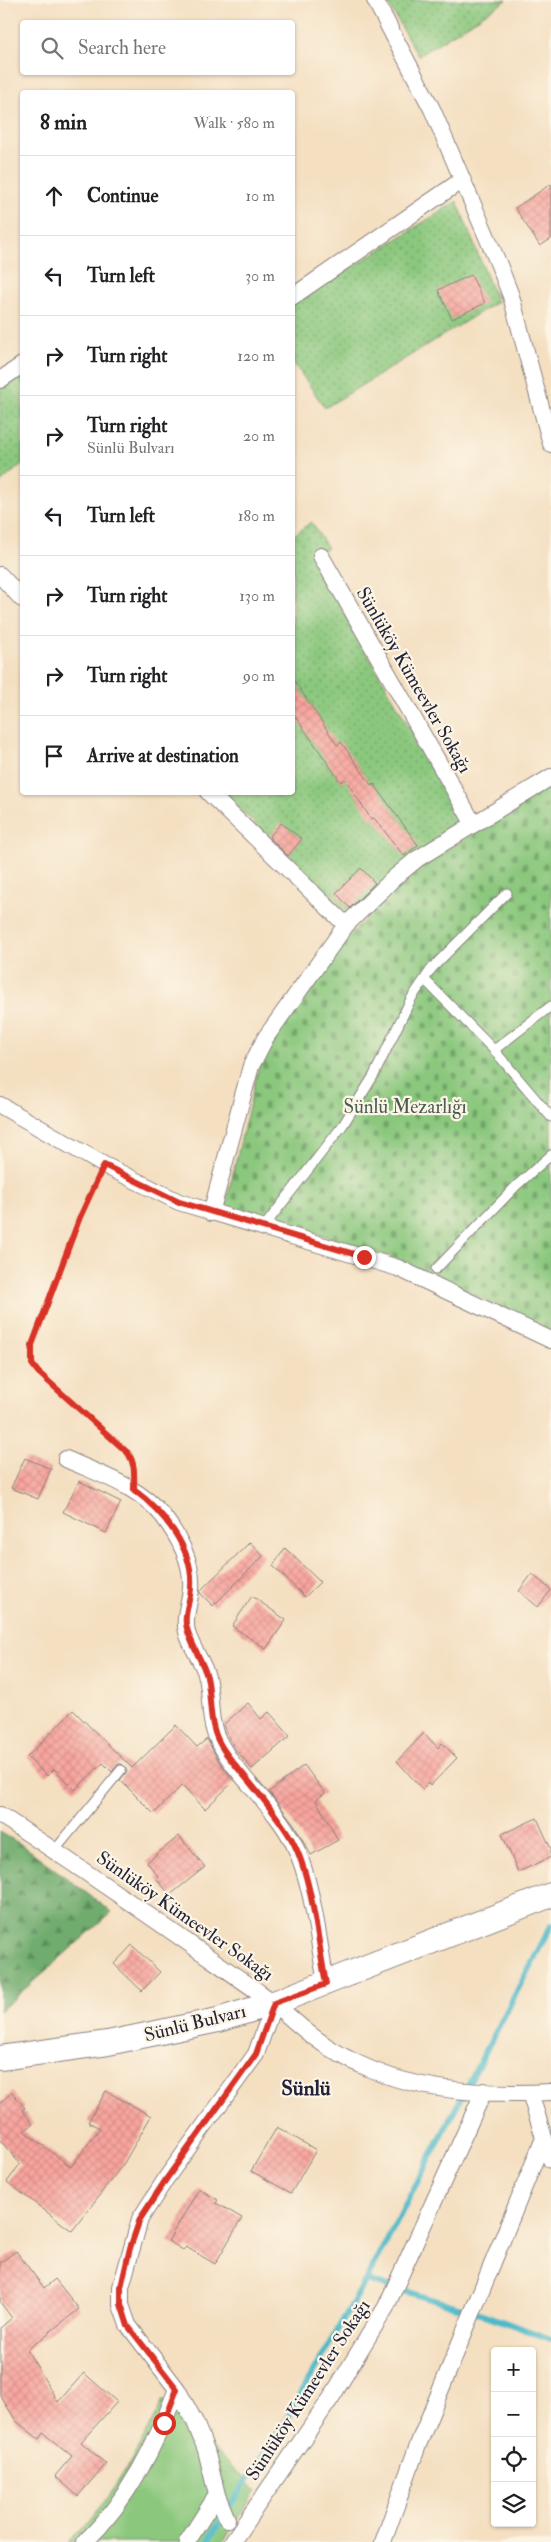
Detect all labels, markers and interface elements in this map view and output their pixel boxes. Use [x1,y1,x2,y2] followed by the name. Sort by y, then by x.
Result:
[20,20,295,75] search box
[38,34,66,62] icon: search
[78,36,166,60] text: Search here
[40,109,87,136] text: 8 min
[193,113,275,133] text: Walk · 580 m
[40,182,68,210] icon: ahead
[87,184,158,208] text: Continue
[245,186,275,206] text: 10 m
[40,262,68,290] icon: left
[87,264,155,288] text: Turn left
[245,266,275,286] text: 30 m
[40,342,68,370] icon: right
[87,344,167,368] text: Turn right
[237,346,275,366] text: 120 m
[87,414,167,438] text: Turn right
[40,422,68,450] icon: right
[243,426,275,446] text: 20 m
[87,438,174,458] text: Sünlü Bulvarı
[40,502,68,530] icon: left
[87,504,155,528] text: Turn left
[238,506,275,526] text: 180 m
[40,582,68,610] icon: right
[351,583,477,777] street label: Sünlüköy Kümeevler Sokağı
[87,584,167,608] text: Turn right
[239,586,275,606] text: 130 m
[40,662,68,690] icon: right
[87,664,167,688] text: Turn right
[243,666,275,686] text: 90 m
[40,742,68,770] icon: arrive
[87,744,239,768] text: Arrive at destination
[343,1095,467,1119] park label: Sünlü Mezarlığı
[353,1246,376,1269] route end
[92,1846,278,1986] street label: Sünlüköy Kümeevler Sokağı
[142,1999,248,2047] street label: Sünlü Bulvarı
[281,2075,331,2102] district label: Sünlü
[240,2295,376,2485] street label: Sünlüköy Kümeevler Sokağı
[491,2347,536,2527] map controls
[491,2347,536,2392] button: +
[491,2392,536,2437] button: −
[153,2412,176,2435] route start
[491,2437,536,2482] button: locate
[491,2482,536,2527] button: layers

